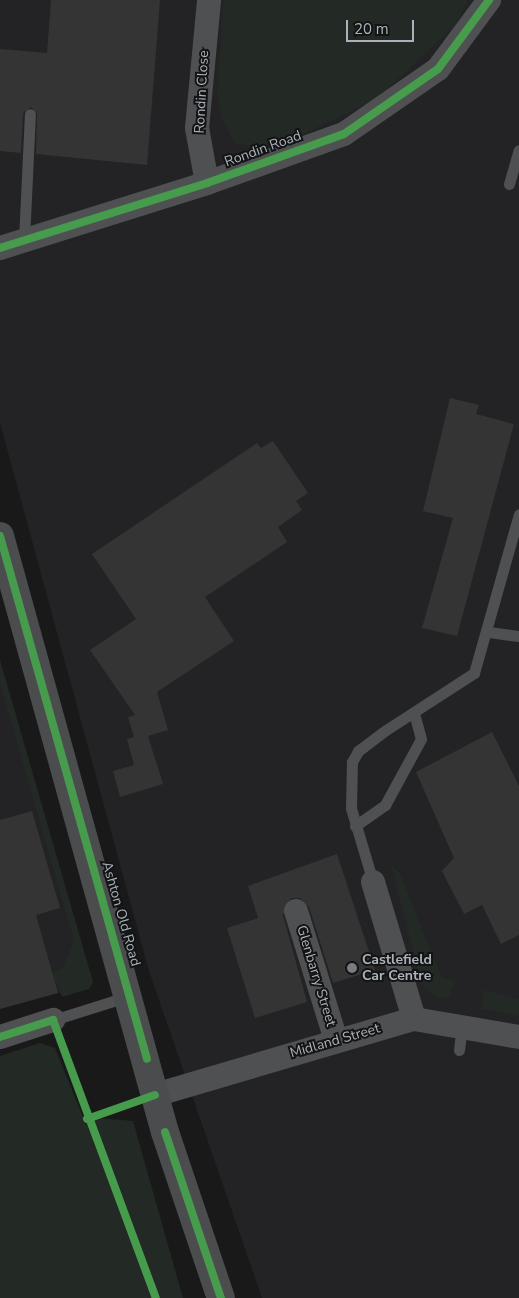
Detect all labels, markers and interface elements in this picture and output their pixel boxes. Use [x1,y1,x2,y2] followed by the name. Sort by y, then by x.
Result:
[349,10,416,42] scale bar
[354,19,389,39] text: 20 m
[191,50,213,134] street label: Rondin Close
[222,127,304,171] street label: Rondin Road
[98,860,144,968] street label: Ashton Old Road
[293,924,339,1028] street label: Glenbarry Street
[362,952,432,984] place label: Castlefield Car Centre
[346,962,358,974] marker: Castlefield Car Centre
[288,1020,382,1062] street label: Midland Street

